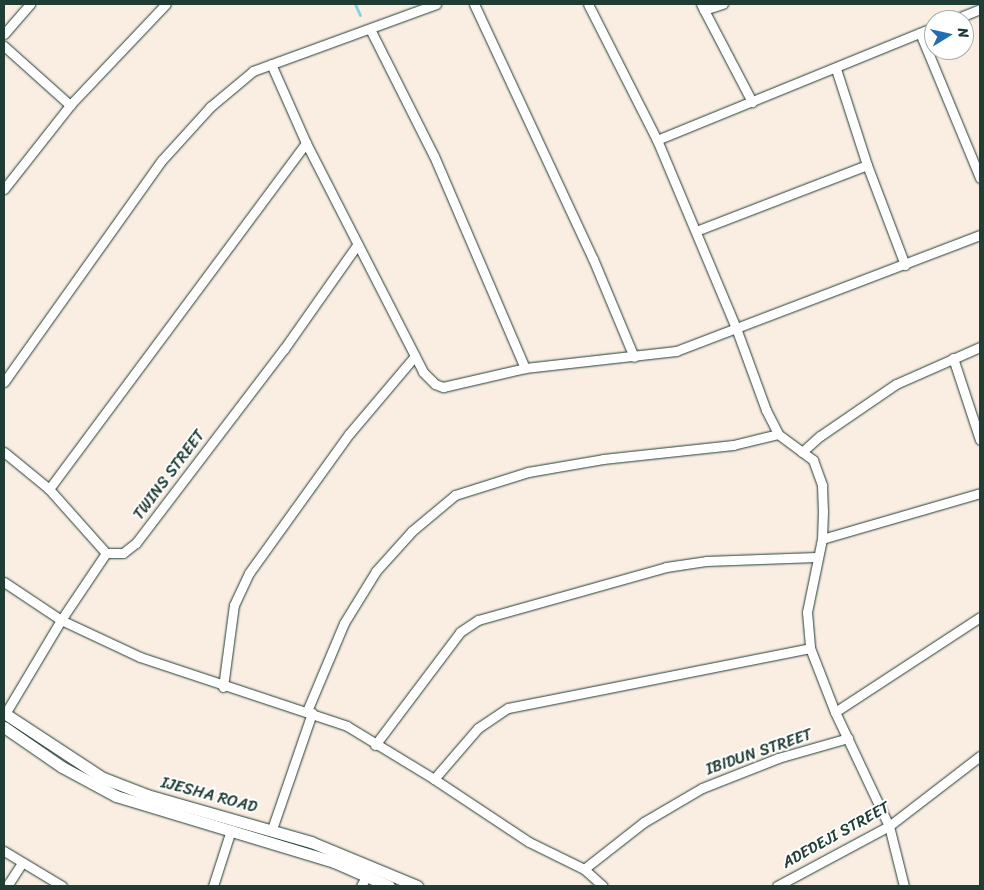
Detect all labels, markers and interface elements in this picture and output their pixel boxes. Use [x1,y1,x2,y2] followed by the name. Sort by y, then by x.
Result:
[924,10,974,60] north arrow
[950,26,976,39] text: N
[129,426,209,524] street label: TWINS STREET
[703,725,815,779] street label: IBIDUN STREET
[159,773,259,817] street label: IJESHA ROAD
[779,797,893,873] street label: ADEDEJI STREET

